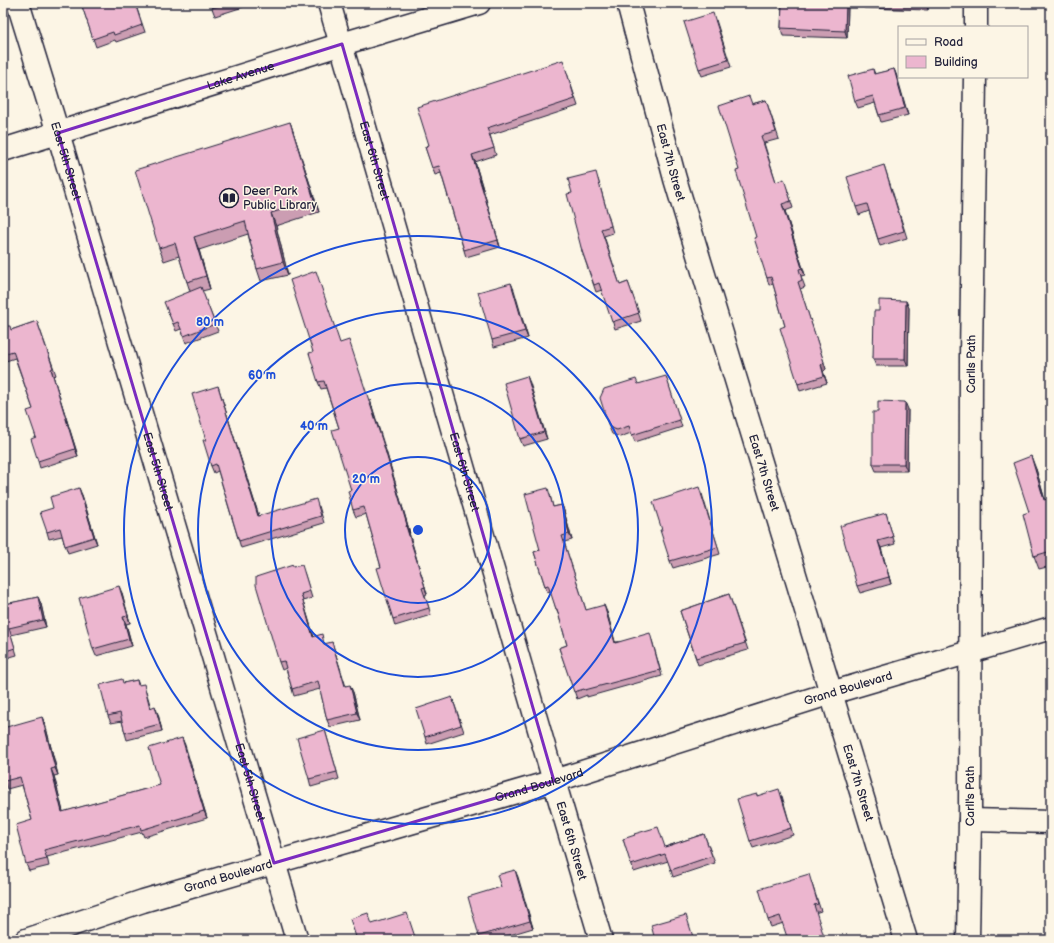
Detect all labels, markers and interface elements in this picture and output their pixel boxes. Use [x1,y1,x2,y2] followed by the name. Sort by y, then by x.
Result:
[898,26,1028,78] legend
[934,35,963,50] text: Road
[934,55,978,70] text: Building
[205,58,276,93] street label: Lake Avenue
[356,119,393,202] street label: East 6th Street
[47,120,85,202] street label: East 5th Street
[653,122,689,203] street label: East 7th Street
[243,184,317,213] place label: Deer Park Public Library
[218,187,240,209] library icon: Deer Park Public Library
[196,315,224,330] text: 80 m
[963,334,979,393] street label: Carlls Path
[248,368,276,383] text: 60 m
[300,419,328,434] text: 40 m
[140,431,177,513] street label: East 5th Street
[446,431,483,513] street label: East 6th Street
[745,432,783,513] street label: East 7th Street
[352,472,380,487] text: 20 m
[411,523,425,537] centre of rings
[802,668,894,709] street label: Grand Boulevard
[232,741,269,823] street label: East 5th Street
[840,742,877,823] street label: East 7th Street
[493,765,585,805] street label: Grand Boulevard
[962,765,978,826] street label: Carll's Path
[553,799,590,882] street label: East 6th Street
[182,856,274,896] street label: Grand Boulevard

